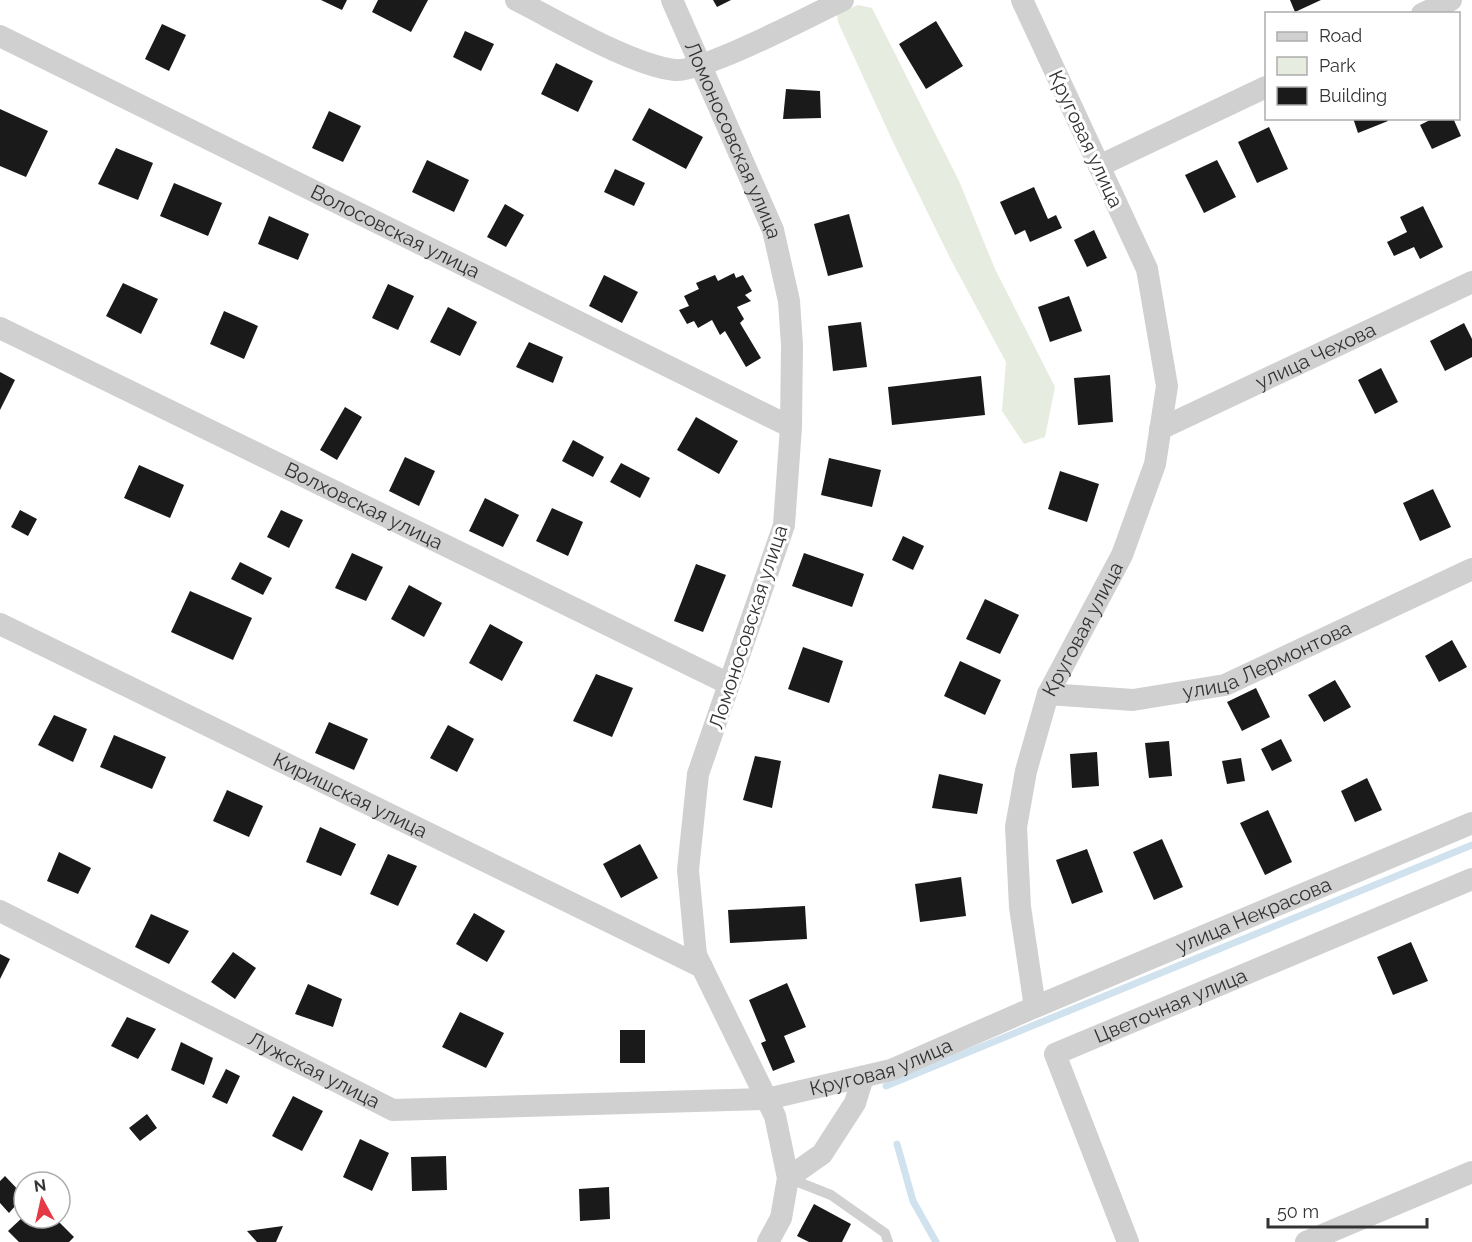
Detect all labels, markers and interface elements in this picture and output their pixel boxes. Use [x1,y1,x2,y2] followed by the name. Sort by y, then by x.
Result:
[1265,12,1460,120] legend
[1319,25,1362,46] text: Road
[680,38,787,241] street label: Ломоносовская улица
[1319,55,1356,76] text: Park
[1044,67,1128,211] street label: Круговая улица
[1319,85,1387,106] text: Building
[307,179,484,283] street label: Волосовская улица
[1252,317,1380,394] street label: улица Чехова
[281,457,447,554] street label: Волховская улица
[704,522,792,732] street label: Ломоносовская улица
[1037,558,1128,700] street label: Круговая улица
[1181,615,1355,704] street label: улица Лермонтова
[269,747,431,843] street label: Киришская улица
[1172,872,1335,958] street label: улица Некрасова
[1091,963,1250,1048] street label: Цветочная улица
[244,1027,384,1113] street label: Лужская улица
[807,1033,956,1101] street label: Круговая улица
[12,1170,72,1230] north arrow
[33,1175,47,1196] text: N
[1268,1191,1427,1229] scale bar
[1277,1201,1319,1222] text: 50 m

